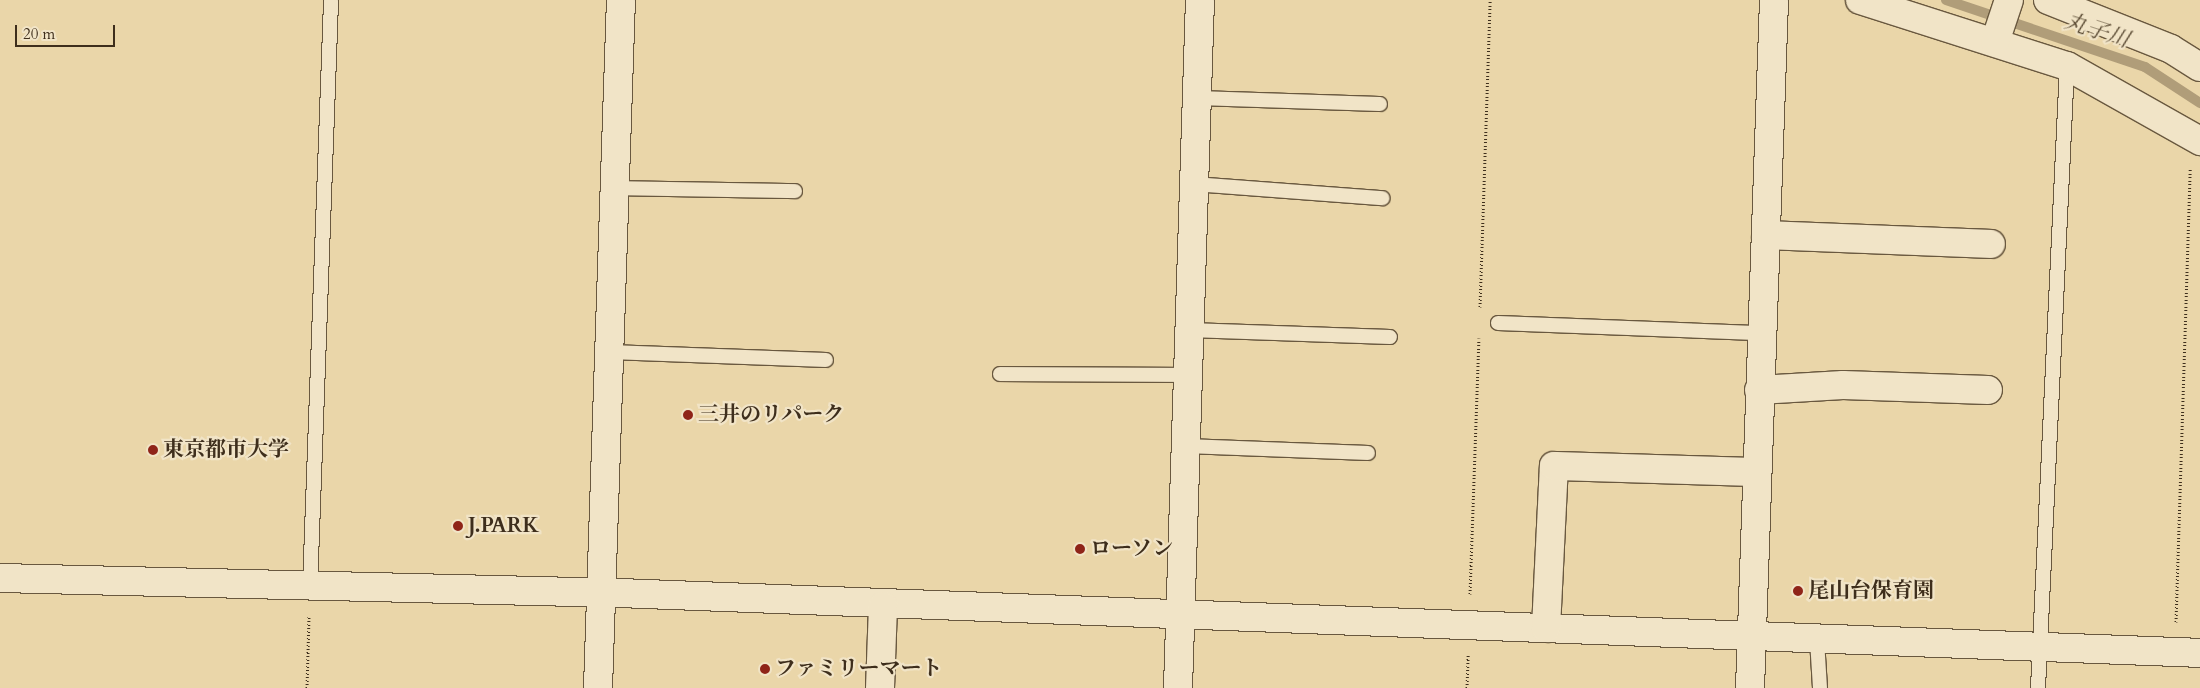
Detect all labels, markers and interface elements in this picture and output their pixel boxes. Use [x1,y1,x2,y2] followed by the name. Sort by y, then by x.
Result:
[2062,8,2132,54] water label: 丸子川
[18,15,118,47] scale bar
[23,24,55,44] text: 20 m
[698,402,845,428] place label: 三井のリパーク
[682,409,694,421] marker: 三井のリパーク
[163,437,289,463] place label: 東京都市大学
[147,444,159,456] marker: 東京都市大学
[468,513,539,539] place label: J.PARK
[452,520,464,532] marker: J.PARK
[1090,536,1174,562] place label: ローソン
[1074,543,1086,555] marker: ローソン
[1808,578,1934,604] place label: 尾山台保育園
[1792,585,1804,597] marker: 尾山台保育園
[775,656,943,682] place label: ファミリーマート
[759,663,771,675] marker: ファミリーマート

